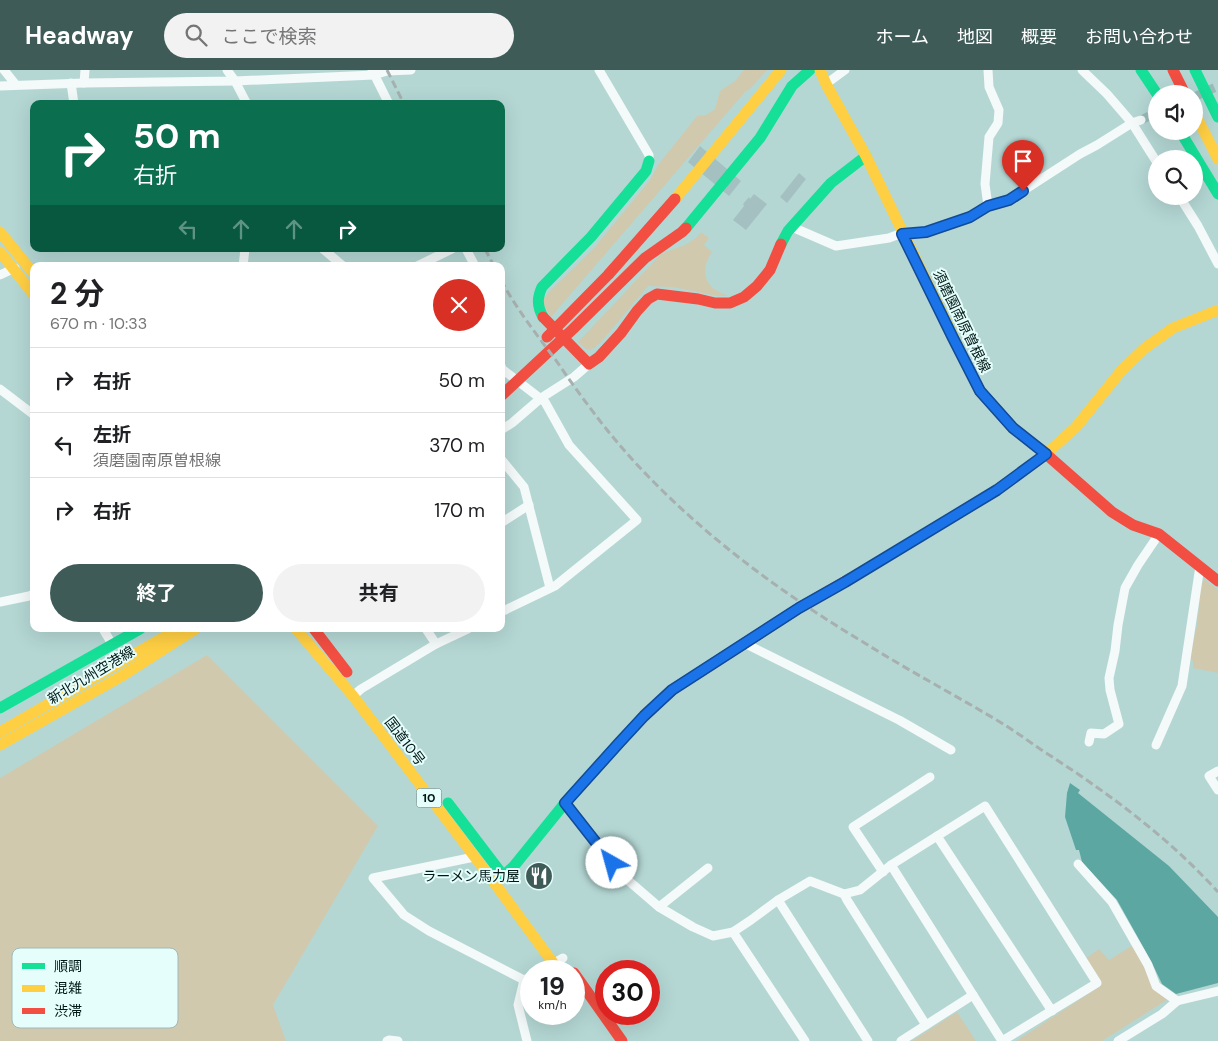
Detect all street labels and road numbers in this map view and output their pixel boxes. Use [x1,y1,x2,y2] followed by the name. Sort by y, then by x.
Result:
[929,267,995,375] street label: 須磨園南原曽根線
[44,642,138,708] street label: 新北九州空港線
[381,713,429,769] street label: 国道10号
[416,788,442,808] road number: 10

